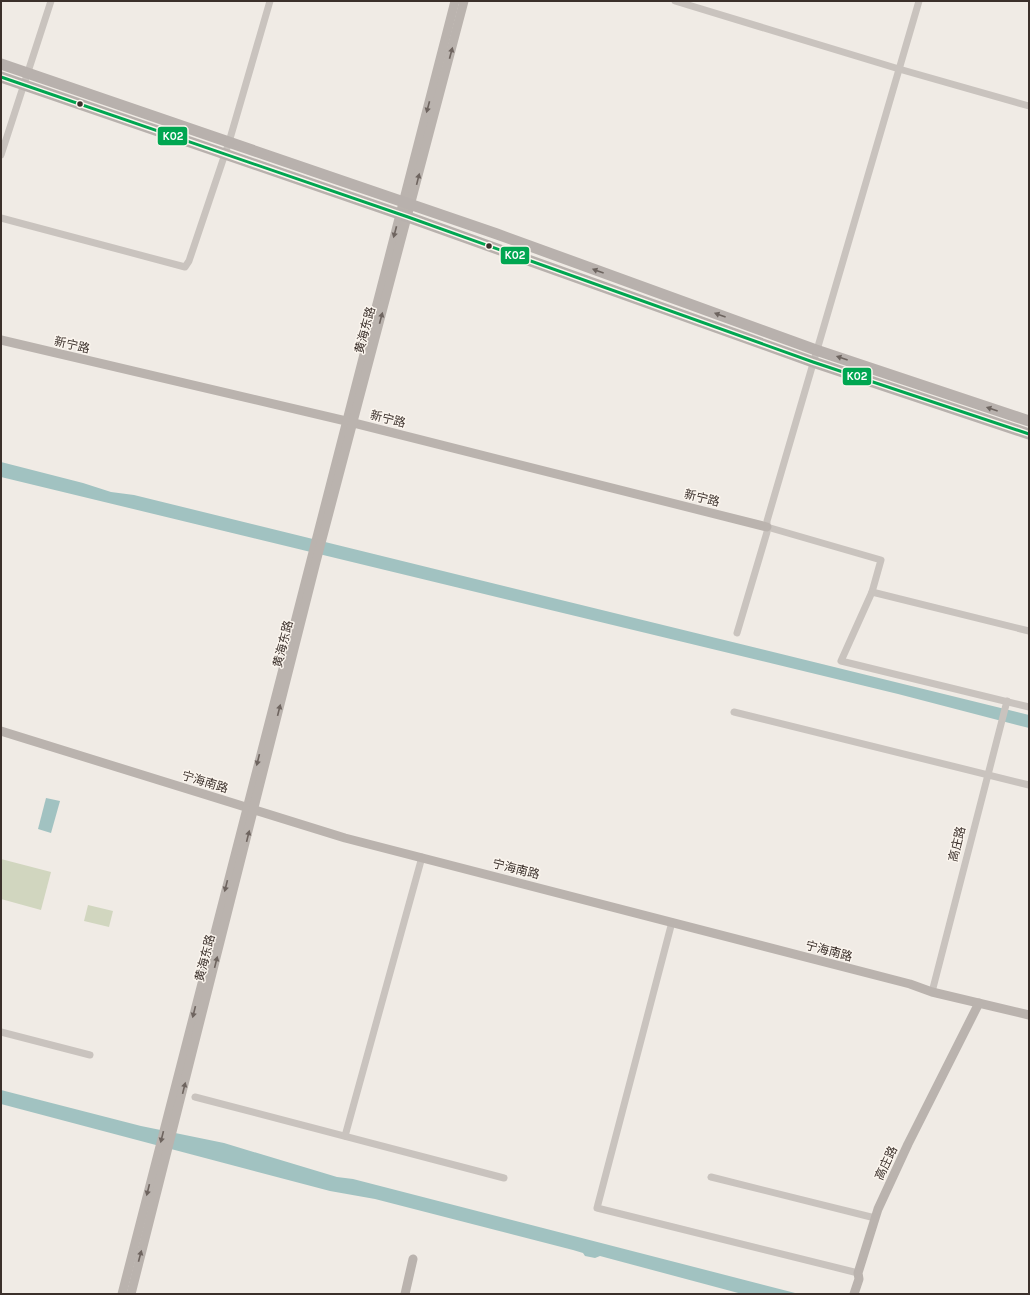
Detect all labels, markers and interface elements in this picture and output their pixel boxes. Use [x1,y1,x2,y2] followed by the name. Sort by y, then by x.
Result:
[448,47,454,59] one-way arrow
[75,99,85,109] unlabelled marker
[425,101,431,113] one-way arrow
[157,126,188,146] line badge: K02
[163,130,184,143] text: K02
[416,173,422,185] one-way arrow
[392,227,398,239] one-way arrow
[484,241,494,251] unlabelled marker
[500,246,530,265] line badge: K02
[505,249,526,262] text: K02
[591,267,603,273] one-way arrow
[352,305,378,355] street label: 黄海东路
[713,311,725,317] one-way arrow
[378,312,384,324] one-way arrow
[53,334,91,356] street label: 新宁路
[836,355,848,361] one-way arrow
[842,367,872,386] line badge: K02
[847,370,868,383] text: K02
[986,405,998,411] one-way arrow
[369,408,407,430] street label: 新宁路
[683,487,721,509] street label: 新宁路
[270,619,296,669] street label: 黄海东路
[277,704,283,716] one-way arrow
[255,754,261,766] one-way arrow
[180,768,230,796] street label: 宁海南路
[946,825,968,863] street label: 高庄路
[245,830,251,842] one-way arrow
[491,856,541,882] street label: 宁海南路
[222,880,228,892] one-way arrow
[192,933,218,983] street label: 黄海东路
[804,938,854,964] street label: 宁海南路
[213,956,219,968] one-way arrow
[190,1006,196,1018] one-way arrow
[181,1082,187,1094] one-way arrow
[158,1131,164,1143] one-way arrow
[872,1144,900,1182] street label: 高庄路
[145,1184,151,1196] one-way arrow
[138,1250,144,1262] one-way arrow

